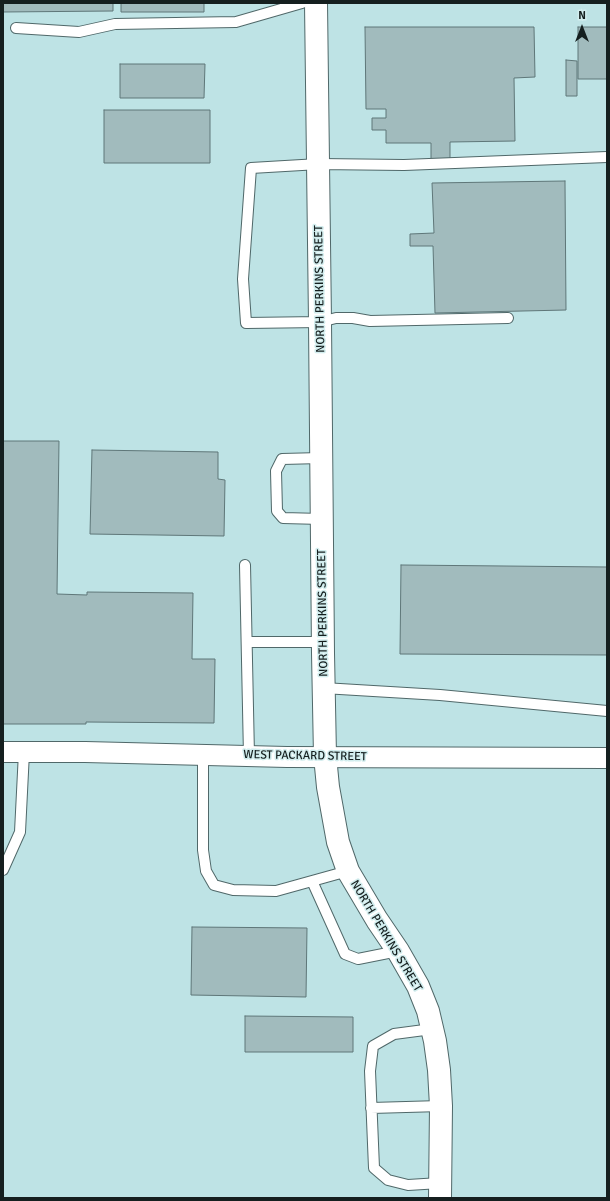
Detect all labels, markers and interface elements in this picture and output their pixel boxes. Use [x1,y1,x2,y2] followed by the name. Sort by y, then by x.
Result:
[562,8,602,48] north arrow
[578,9,586,22] text: N
[312,225,328,353] street label: NORTH PERKINS STREET
[315,549,331,677] street label: NORTH PERKINS STREET
[243,748,367,764] street label: WEST PACKARD STREET
[347,878,425,994] street label: NORTH PERKINS STREET

